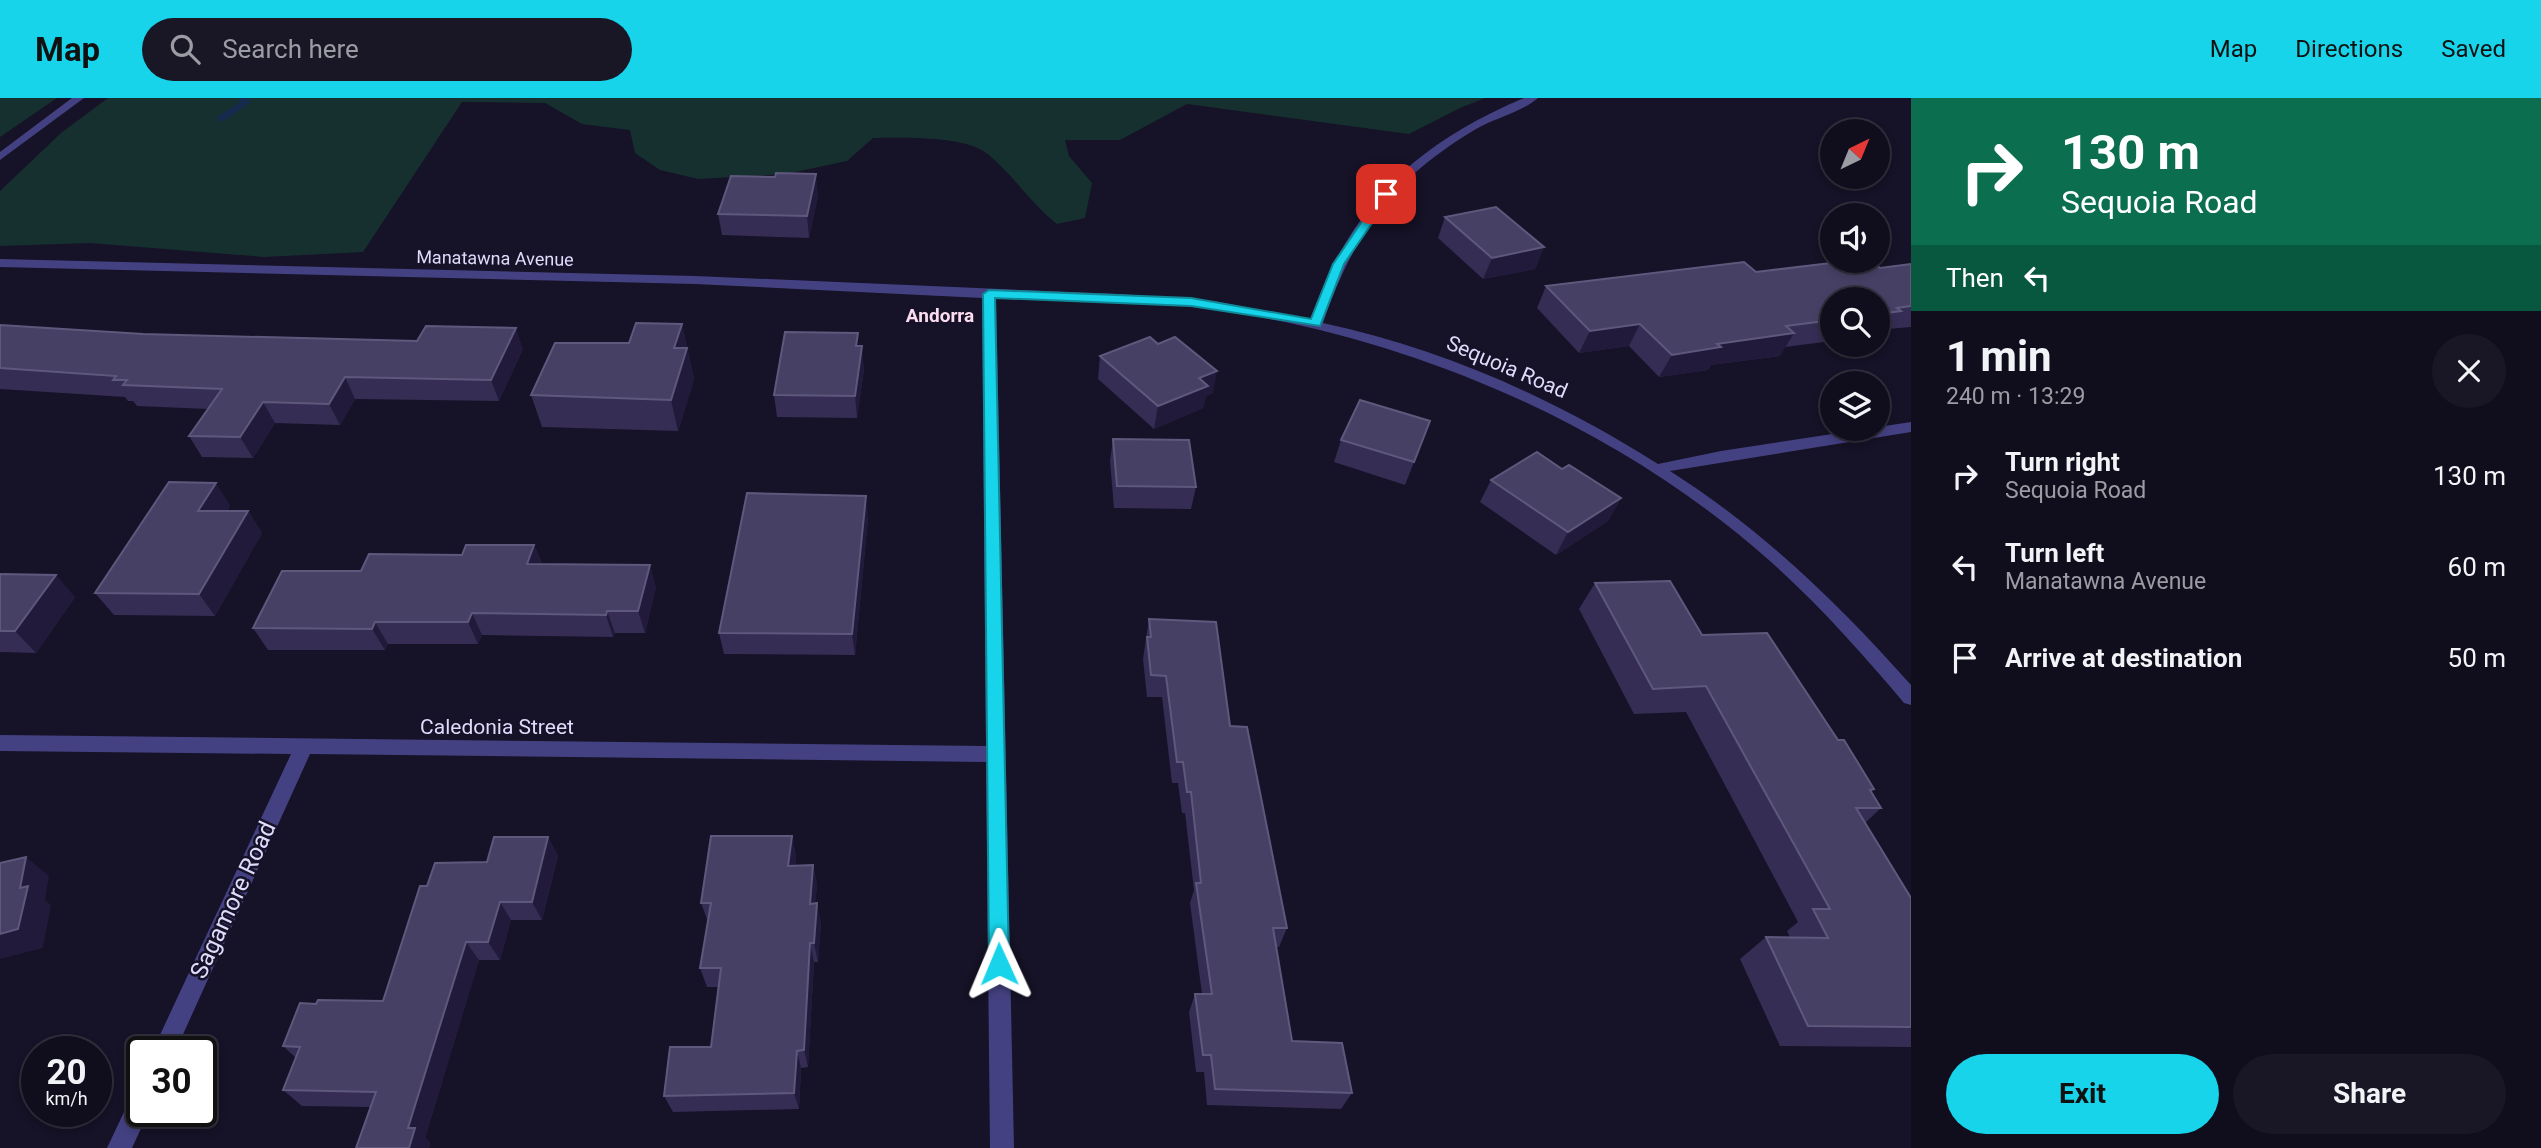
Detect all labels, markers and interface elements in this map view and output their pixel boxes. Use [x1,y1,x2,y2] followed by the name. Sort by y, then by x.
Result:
[142,18,632,81] search box
[35,30,100,69] text: Map
[166,30,204,68] icon: search
[222,34,359,64] text: Search here
[2210,35,2257,63] text: Map
[2295,35,2403,63] text: Directions
[2441,35,2506,63] text: Saved
[1820,119,1890,189] north arrow
[1820,119,1890,441] map controls
[2061,124,2200,181] text: 130 m
[1946,126,2037,217] icon: right
[1356,164,1416,224] pin
[1367,175,1405,213] icon: arrive
[2061,183,2258,221] text: Sequoia Road
[1820,203,1890,273] button: sound
[416,246,574,270] street label: Manatawna Avenue
[2018,259,2056,297] icon: left
[1946,263,2004,293] text: Then
[1820,287,1890,357] button: search
[906,304,974,327] district label: Andorra
[1443,331,1571,403] street label: Sequoia Road
[1946,332,2052,381] text: 1 min
[2432,334,2506,408] button: close
[1820,371,1890,441] button: layers
[1946,383,2085,410] text: 240 m · 13:29
[2005,447,2120,477] text: Turn right
[1946,457,1984,495] icon: right
[2433,461,2506,491] text: 130 m
[2005,477,2146,504] text: Sequoia Road
[2005,538,2104,568] text: Turn left
[1946,548,1984,586] icon: left
[2448,552,2506,582] text: 60 m
[2005,568,2206,595] text: Manatawna Avenue
[1946,639,1984,677] icon: arrive
[2005,643,2242,673] text: Arrive at destination
[2448,643,2506,673] text: 50 m
[420,715,574,739] street label: Caledonia Street
[184,817,282,983] street label: Sagamore Road
[962,927,1036,1001] position arrow
[126,1036,217,1127] speed limit sign: 30
[46,1052,87,1093] text: 20
[1946,1054,2219,1134] button: Exit
[2233,1054,2506,1134] button: Share
[45,1088,88,1109] text: km/h

